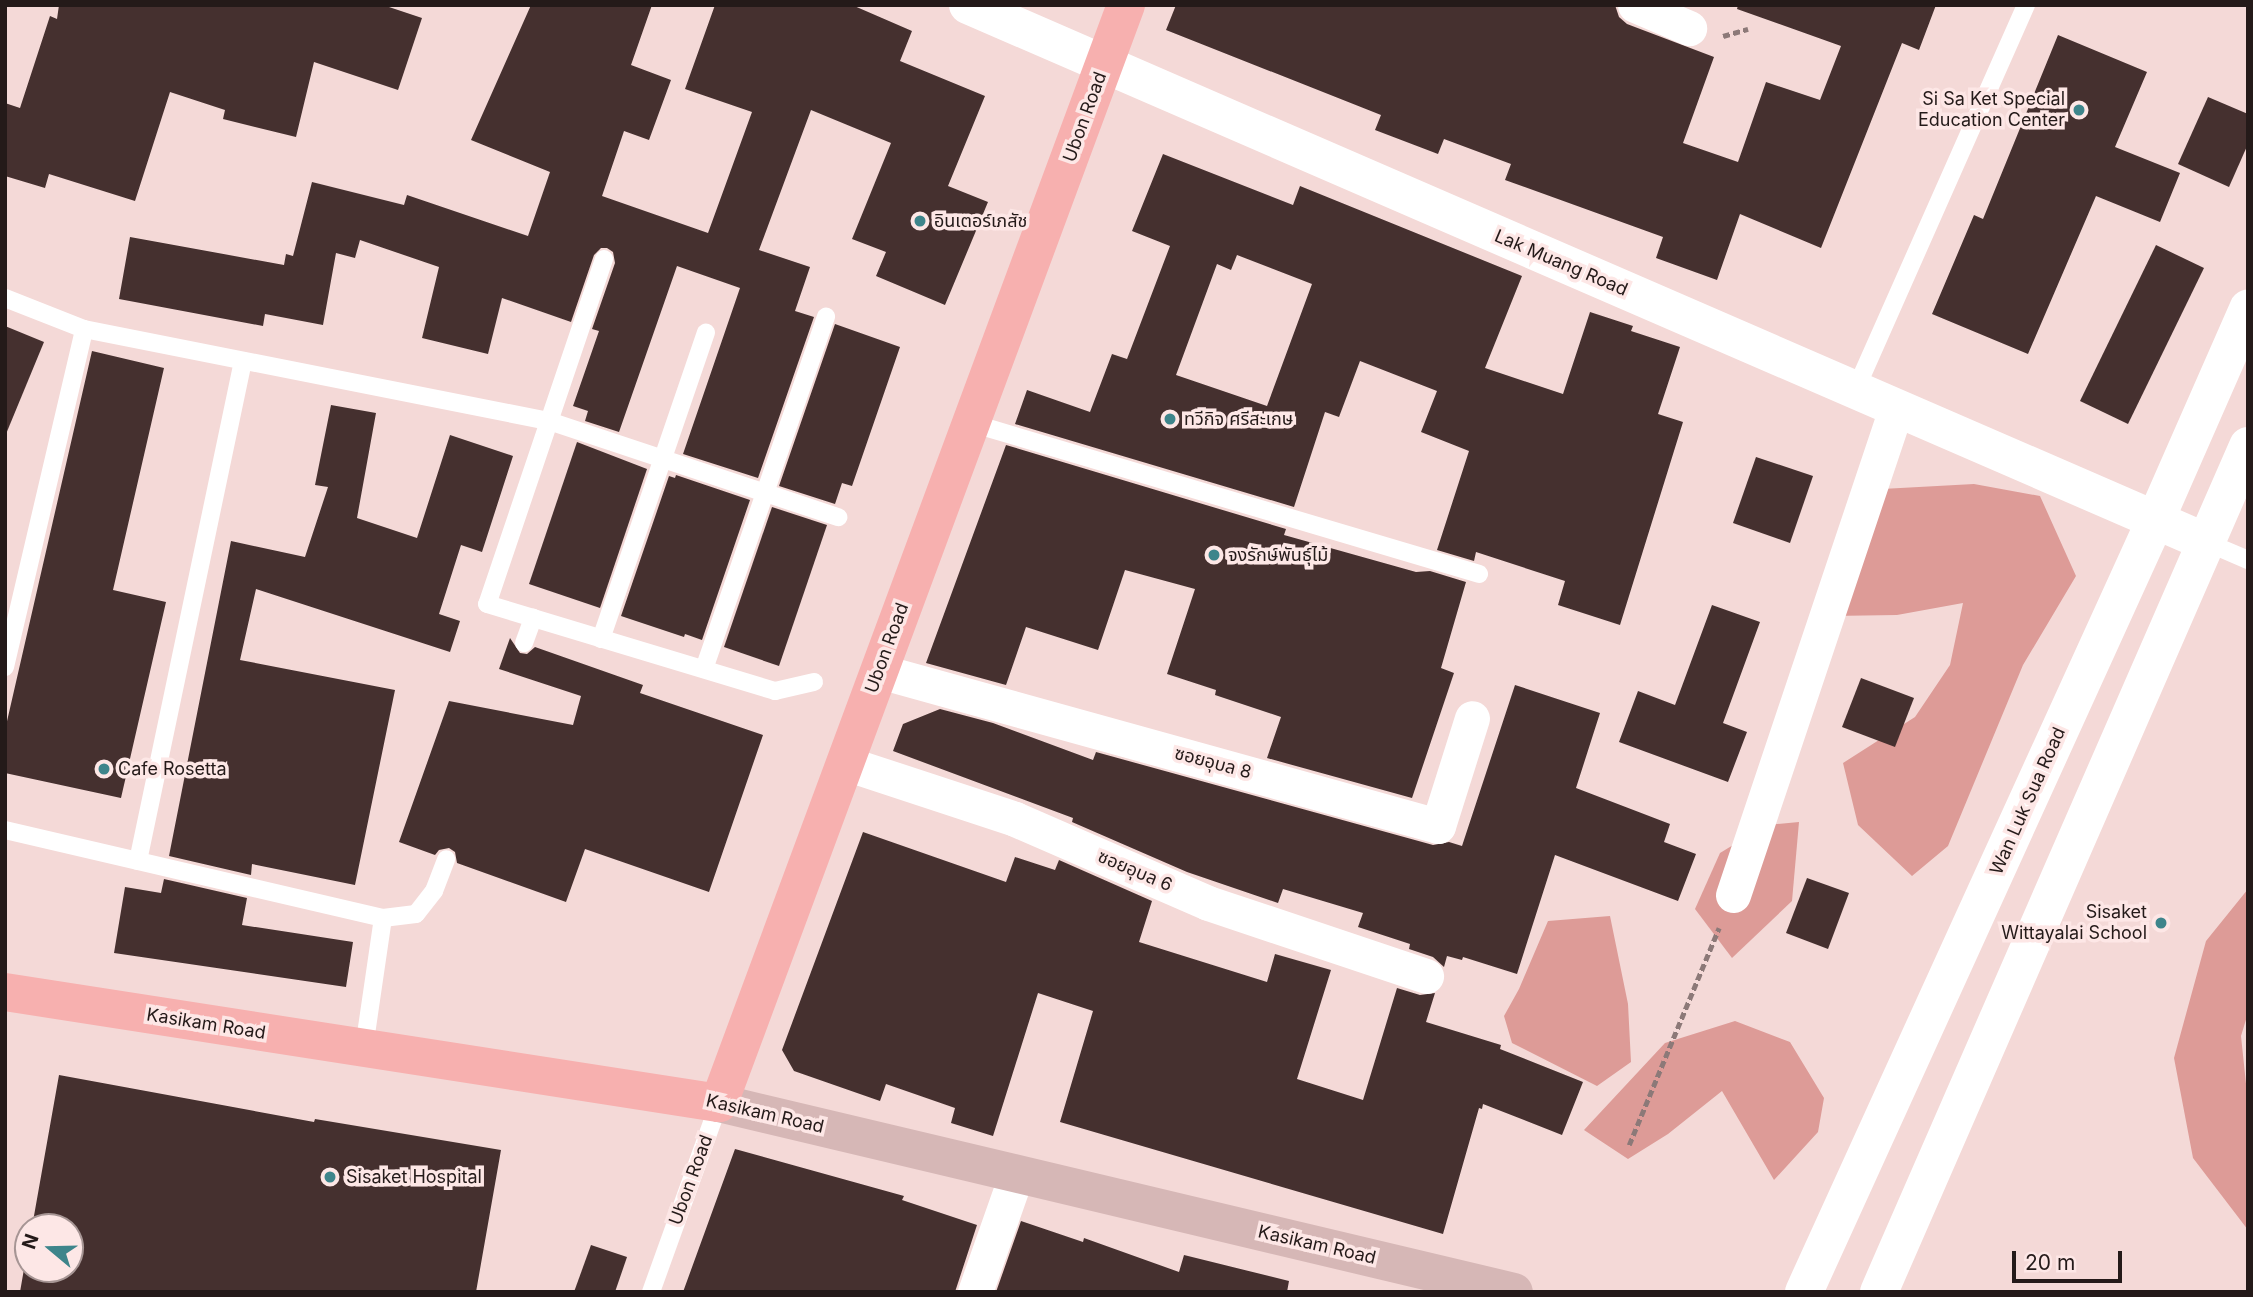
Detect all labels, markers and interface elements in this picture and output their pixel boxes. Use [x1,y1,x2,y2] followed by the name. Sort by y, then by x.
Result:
[1059,69,1111,165] street label: Ubon Road
[1918,89,2065,132] place label: Si Sa Ket Special Education Center
[2071,102,2087,118] marker: Si Sa Ket Special Education Center
[934,210,1027,232] place label: อินเตอร์เภสัช
[912,213,928,229] marker: อินเตอร์เภสัช
[1491,225,1631,301] street label: Lak Muang Road
[1184,408,1293,430] place label: ทวีกิจ ศรีสะเกษ
[1162,411,1178,427] marker: ทวีกิจ ศรีสะเกษ
[1228,544,1328,566] place label: จงรักษ์พันธุ์ไม้
[1206,547,1222,563] marker: จงรักษ์พันธุ์ไม้
[861,600,913,696] street label: Ubon Road
[1986,724,2070,878] street label: Wan Luk Sua Road
[1172,742,1254,784] street label: ซอยอุบล 8
[118,758,227,780] place label: Cafe Rosetta
[96,761,112,777] marker: Cafe Rosetta
[1095,846,1175,896] street label: ซอยอุบล 6
[2001,902,2147,944] place label: Sisaket Wittayalai School
[2153,915,2169,931] marker: Sisaket Wittayalai School
[145,1004,267,1044] street label: Kasikam Road
[704,1090,826,1138] street label: Kasikam Road
[665,1132,717,1228] street label: Ubon Road
[346,1166,482,1188] place label: Sisaket Hospital
[320,1167,340,1187] marker: Sisaket Hospital
[14,1213,84,1283] north arrow
[1256,1221,1378,1269] street label: Kasikam Road
[17,1231,44,1252] text: N
[2015,1238,2125,1282] scale bar
[2025,1250,2075,1275] text: 20 m

